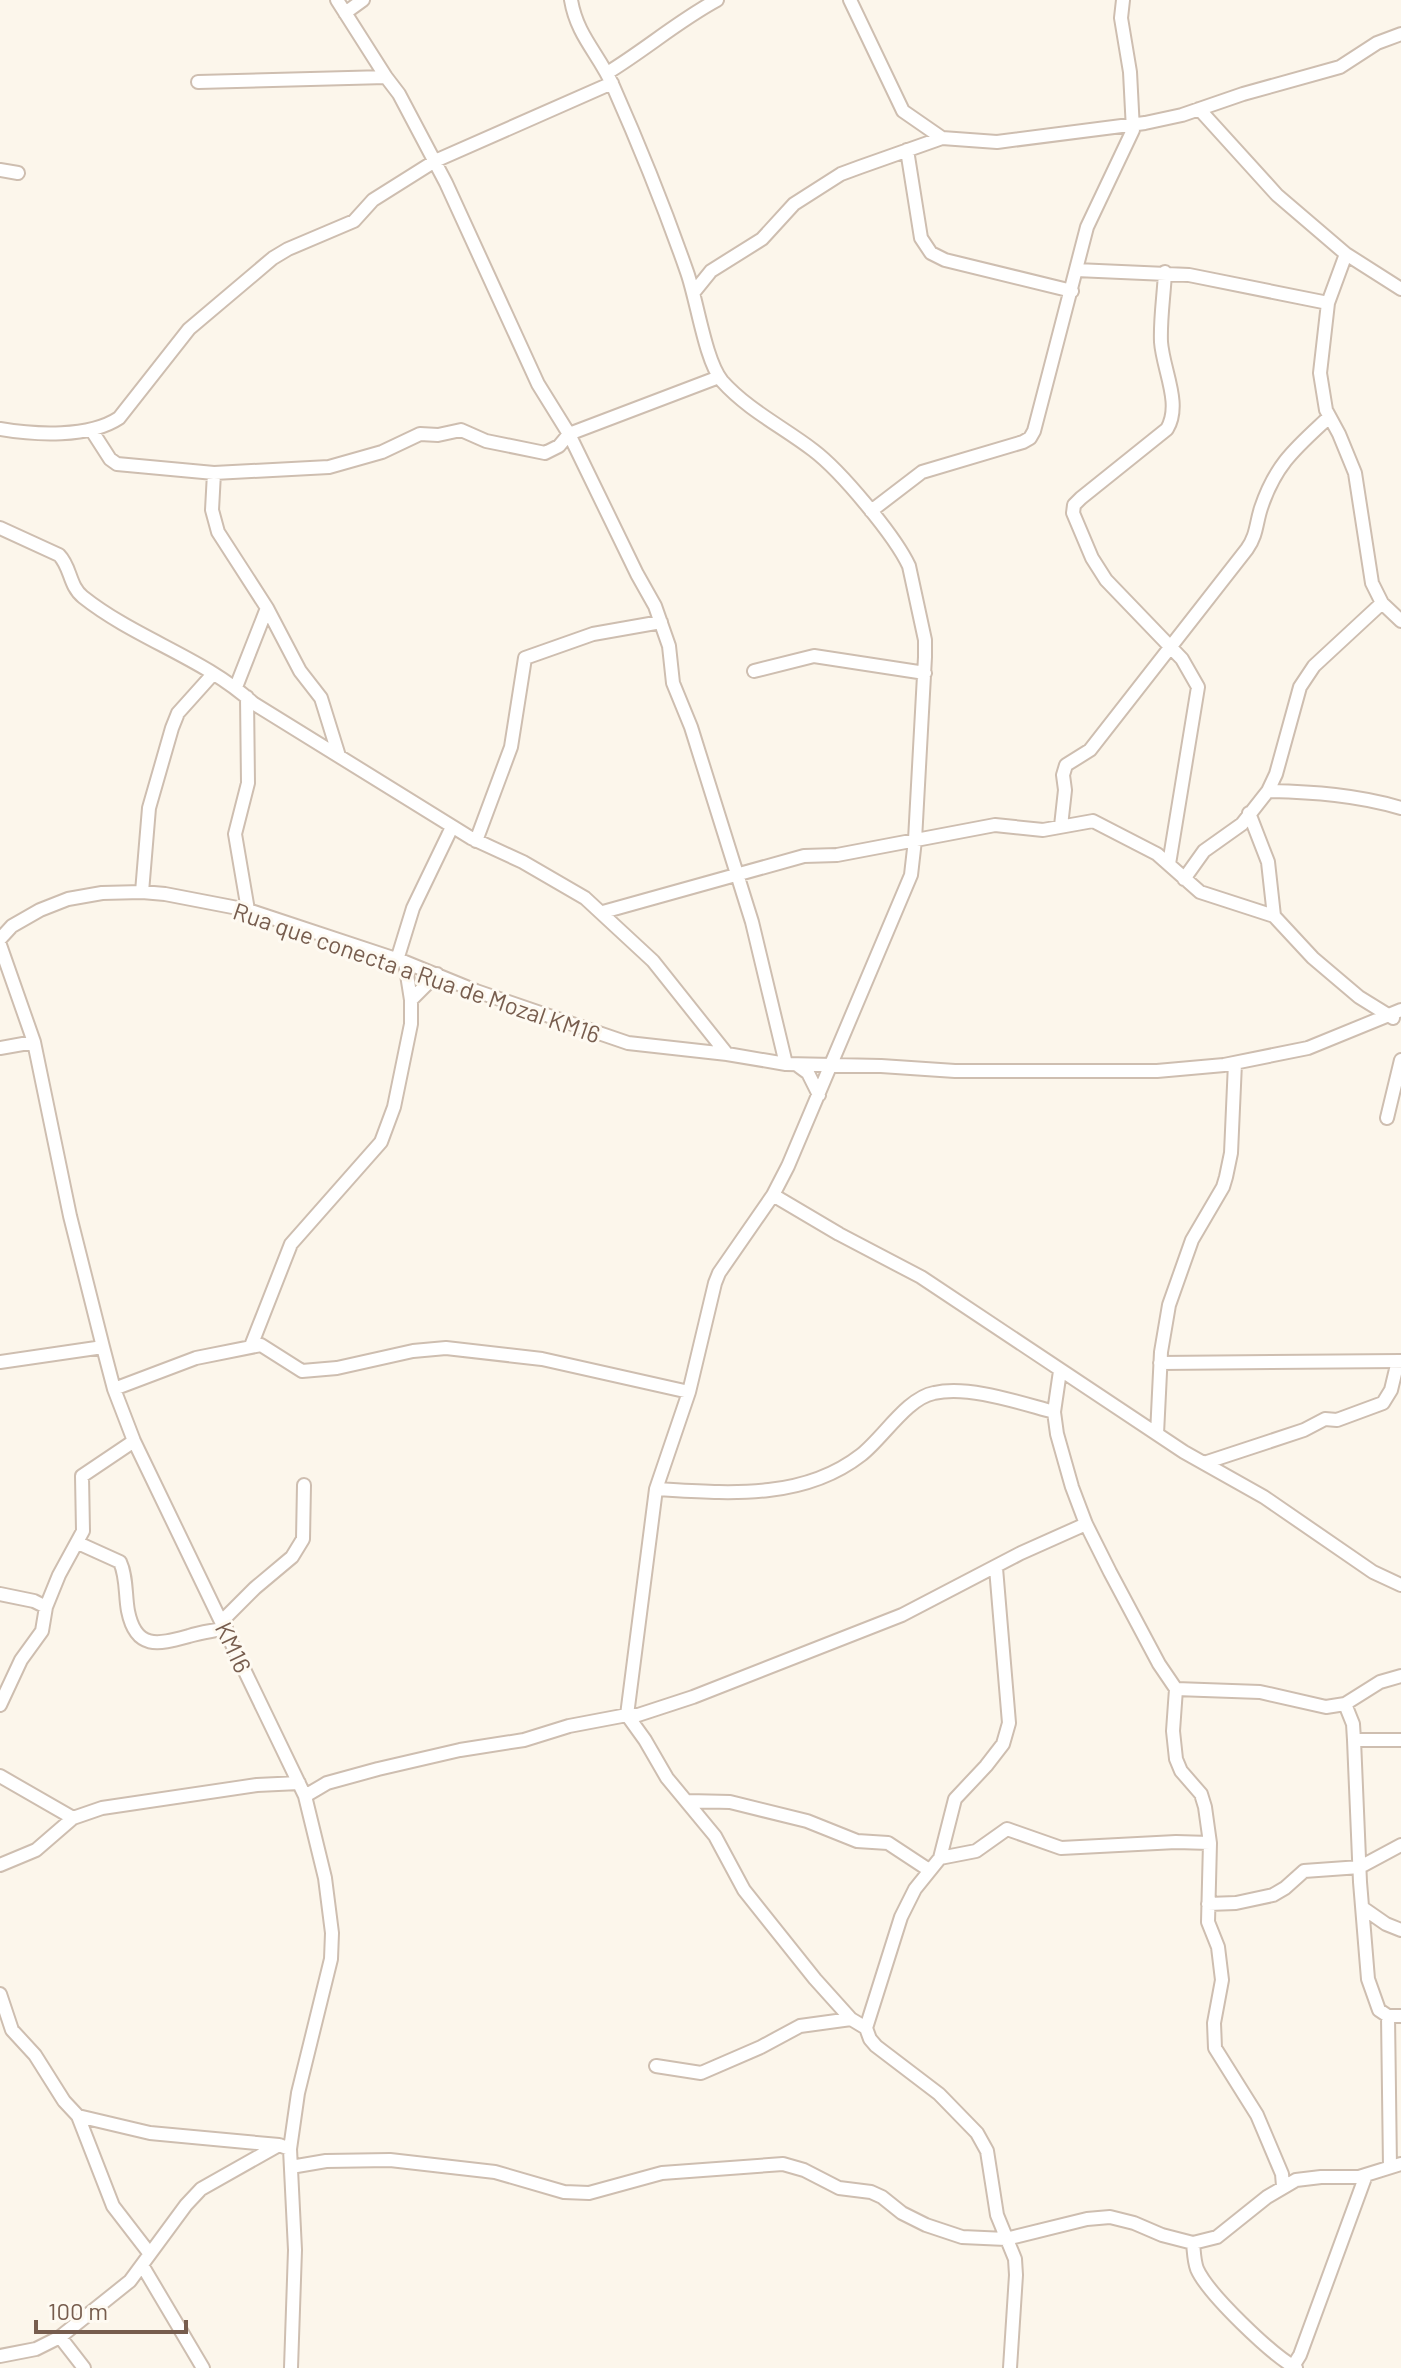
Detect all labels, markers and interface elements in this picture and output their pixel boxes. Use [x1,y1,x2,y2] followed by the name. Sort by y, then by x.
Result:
[230,895,604,1049] street label: Rua que conecta a Rua de Mozal KM16
[210,1617,258,1677] street label: KM16
[36,2284,186,2334] scale bar
[48,2296,108,2325] text: 100 m

